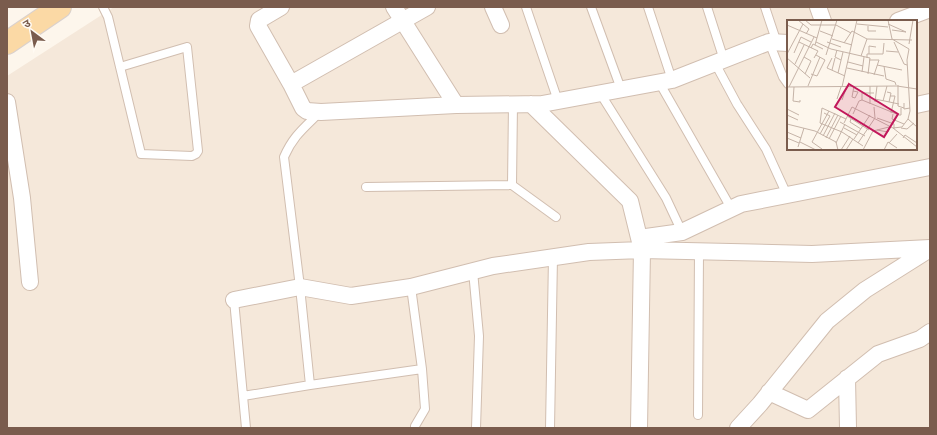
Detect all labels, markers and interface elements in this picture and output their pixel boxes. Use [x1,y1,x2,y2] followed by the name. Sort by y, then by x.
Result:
[12,12,52,52] north arrow
[20,16,34,31] text: उ
[787,20,917,150] inset map

